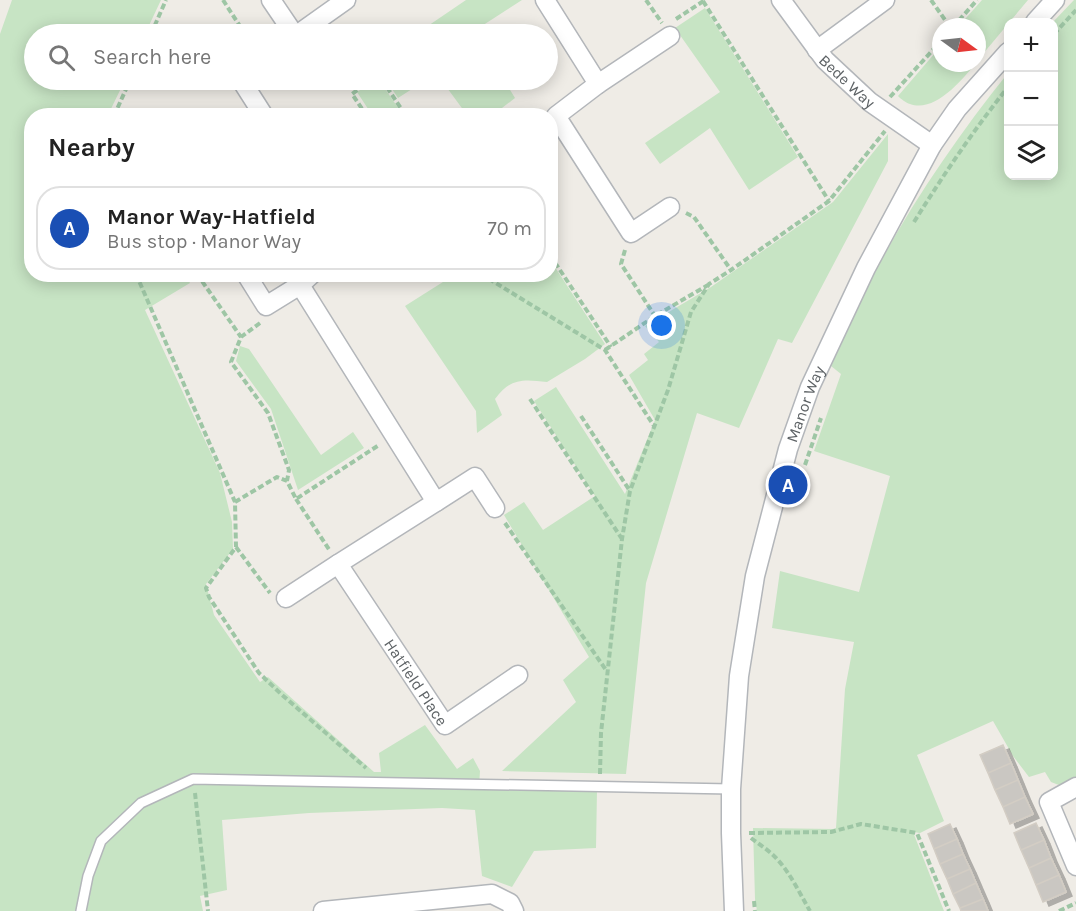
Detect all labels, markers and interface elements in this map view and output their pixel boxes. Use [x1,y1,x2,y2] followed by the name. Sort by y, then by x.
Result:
[932,18,986,72] north arrow
[1004,18,1058,180] map controls
[1004,18,1058,72] button: +
[24,24,558,90] search box
[45,41,78,74] icon: search
[93,44,211,70] text: Search here
[815,51,879,113] street label: Bede Way
[1004,72,1058,126] button: −
[1004,126,1058,180] button: layers
[48,132,135,163] text: Nearby
[107,204,316,230] text: Manor Way-Hatfield
[63,217,76,240] text: A
[487,217,532,240] text: 70 m
[107,230,301,253] text: Bus stop · Manor Way
[647,311,676,340] your location
[782,362,829,445] street label: Manor Way
[768,462,808,508] pin: A
[380,635,452,729] street label: Hatfield Place

